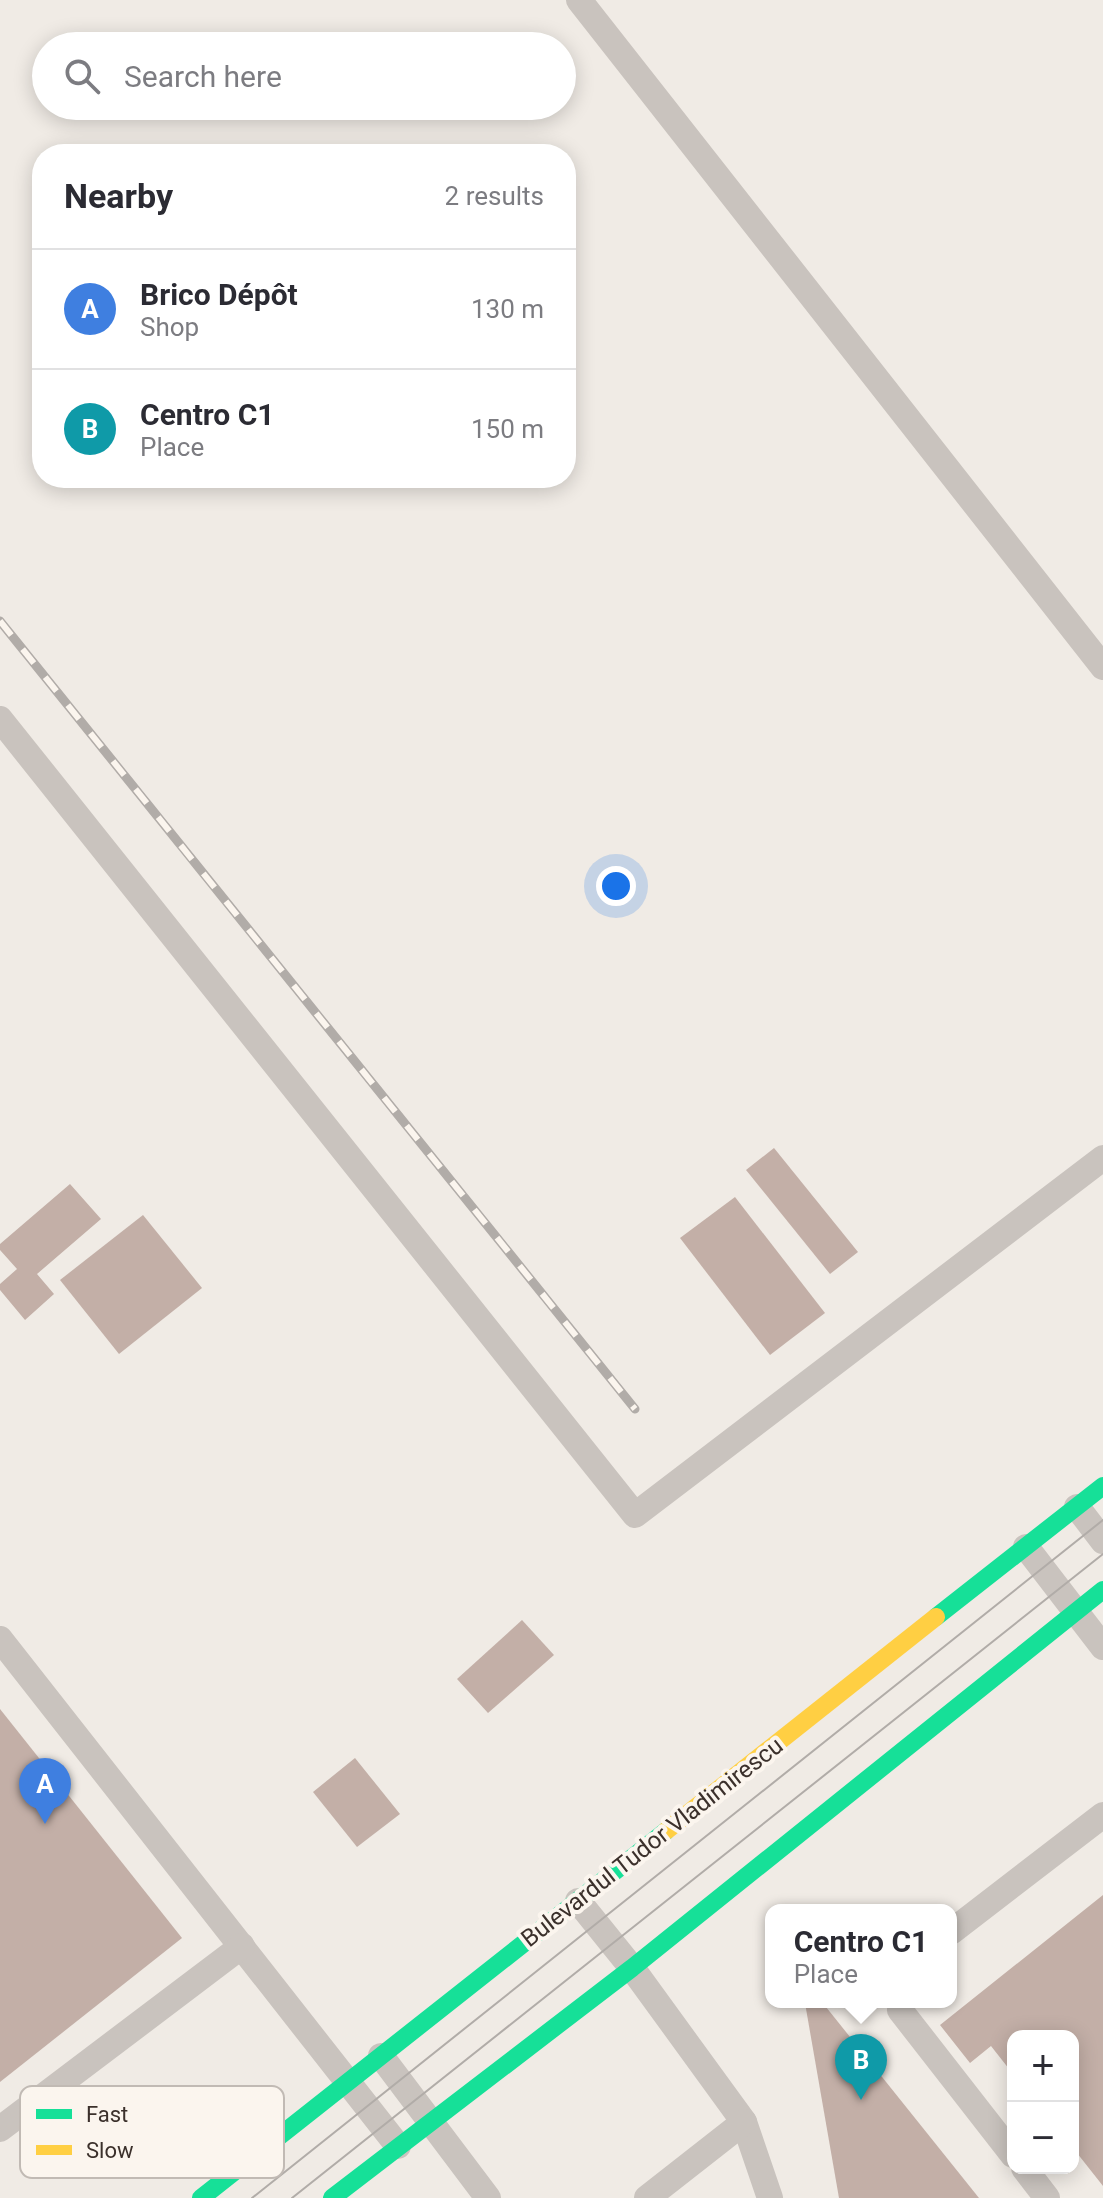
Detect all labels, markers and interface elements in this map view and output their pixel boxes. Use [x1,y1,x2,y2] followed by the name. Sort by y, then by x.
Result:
[32,32,576,120] search box
[60,54,104,98] icon: search
[124,59,282,94] text: Search here
[64,176,173,216] text: Nearby
[445,181,544,211] text: 2 results
[140,277,298,312] text: Brico Dépôt
[81,294,99,324] text: A
[471,294,544,324] text: 130 m
[140,312,199,342] text: Shop
[140,397,275,432] text: Centro C1
[82,414,98,444] text: B
[471,414,544,444] text: 150 m
[140,432,204,462] text: Place
[596,866,636,906] your location
[516,1731,788,1953] street label: Bulevardul Tudor Vladimirescu
[19,1758,71,1824] pin: A
[765,1904,957,2008] popup
[794,1924,928,1959] text: Centro C1
[794,1959,858,1989] text: Place
[1007,2030,1079,2174] map controls
[1007,2030,1079,2102] button: +
[835,2034,887,2100] pin: B
[20,2086,284,2178] legend
[86,2102,128,2127] text: Fast
[1007,2102,1079,2174] button: −
[86,2138,134,2163] text: Slow

